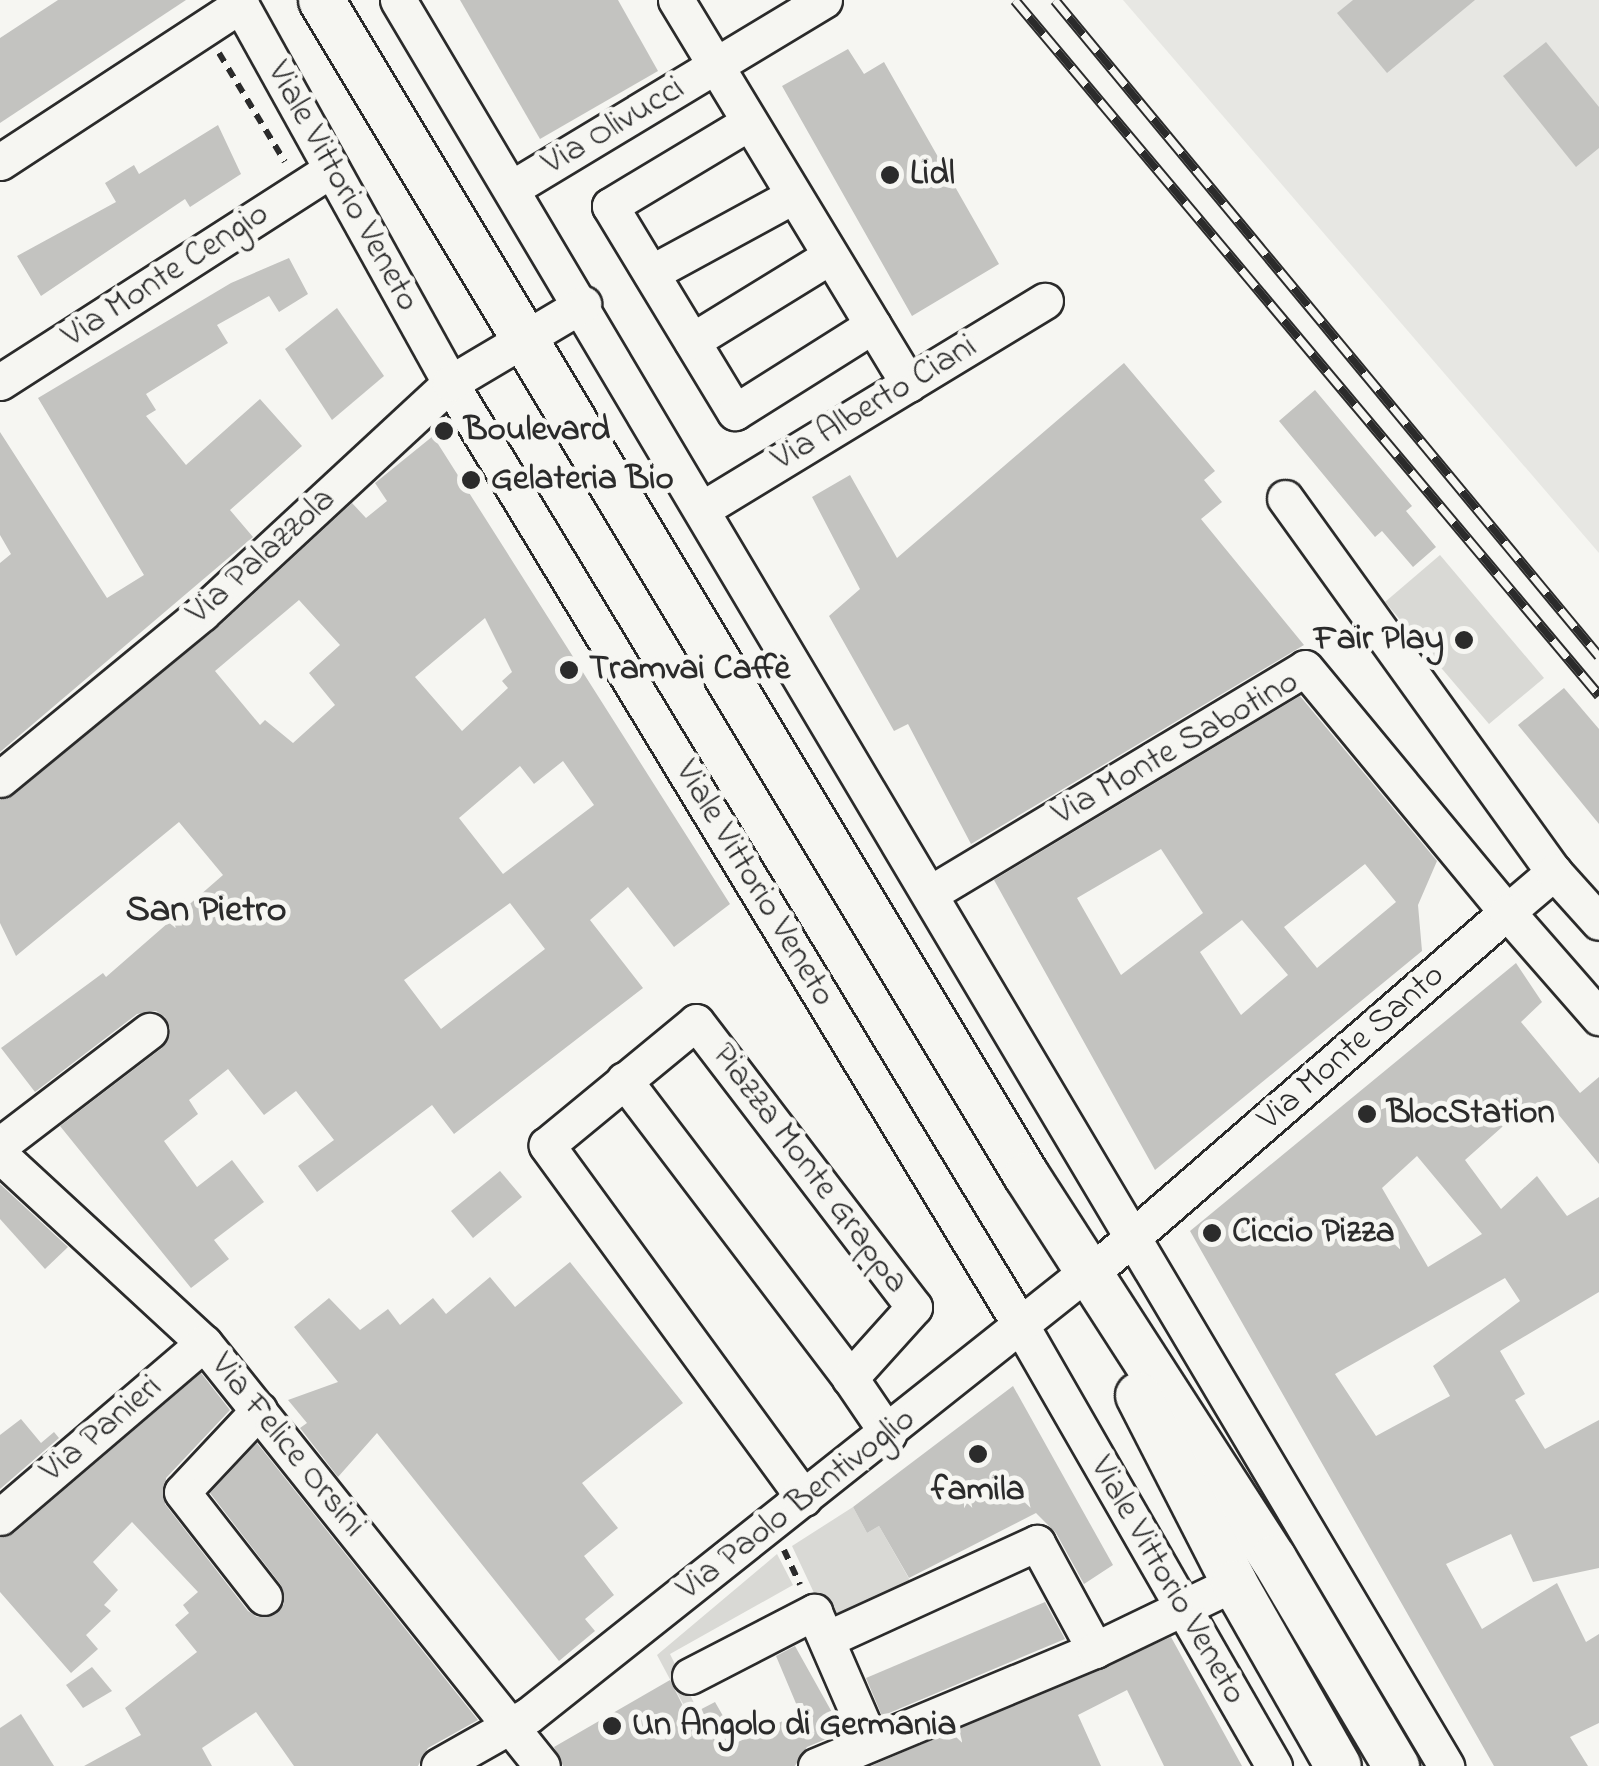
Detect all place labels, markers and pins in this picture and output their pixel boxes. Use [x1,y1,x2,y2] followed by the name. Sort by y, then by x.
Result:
[910,154,955,196] place label: Lidl
[879,164,901,186] marker: Lidl
[464,410,610,452] place label: Boulevard
[433,420,455,442] marker: Boulevard
[491,459,674,501] place label: Gelateria Bio
[460,469,482,491] marker: Gelateria Bio
[1314,619,1444,661] place label: Fair Play
[1453,629,1475,651] marker: Fair Play
[589,649,790,691] place label: Tramvai Caffè
[558,659,580,681] marker: Tramvai Caffè
[1387,1093,1555,1135] place label: BlocStation
[1356,1103,1378,1125] marker: BlocStation
[1232,1212,1395,1254] place label: Ciccio Pizza
[1201,1222,1223,1244] marker: Ciccio Pizza
[967,1443,989,1465] marker: famila
[931,1470,1025,1512] place label: famila
[632,1705,956,1747] place label: Un Angolo di Germania
[601,1715,623,1737] marker: Un Angolo di Germania

